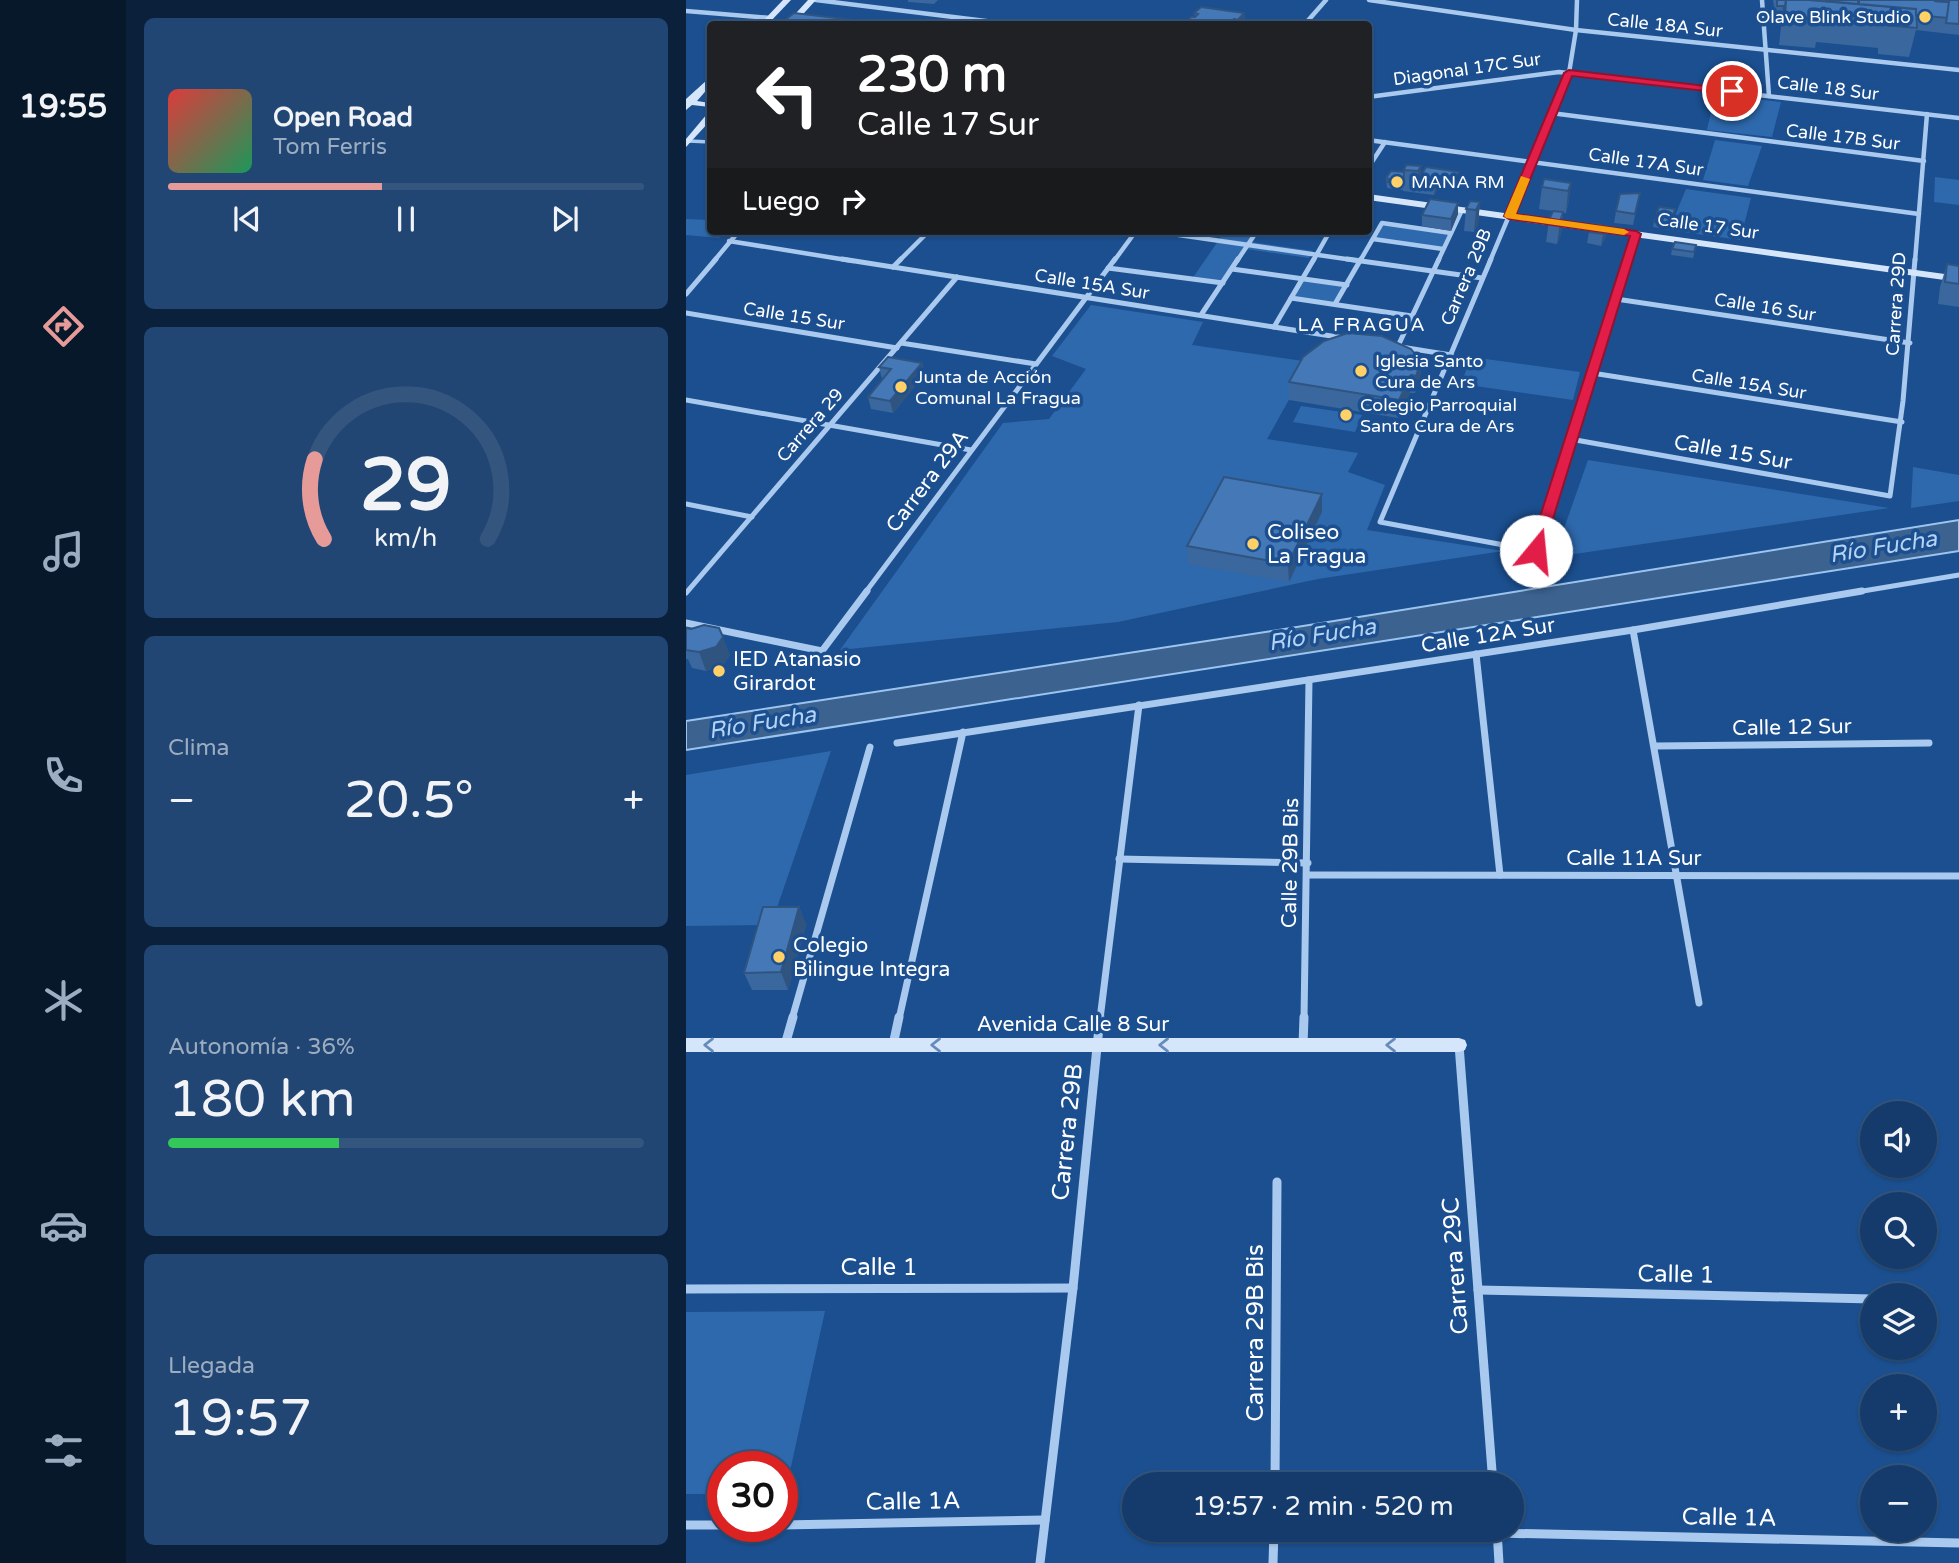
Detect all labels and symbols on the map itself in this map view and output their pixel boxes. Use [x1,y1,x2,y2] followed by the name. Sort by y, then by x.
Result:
[1756,6,1911,28] place label: Olave Blink Studio
[1606,8,1724,42] street label: Calle 18A Sur
[1917,9,1933,25] marker: Olave Blink Studio
[1392,48,1542,90] street label: Diagonal 17C Sur
[1702,61,1762,121] pin
[1776,71,1880,105] street label: Calle 18 Sur
[1785,119,1902,155] street label: Calle 17B Sur
[1587,143,1705,181] street label: Calle 17A Sur
[1411,171,1505,193] place label: MANA RM
[1389,174,1405,190] marker: MANA RM
[1656,208,1760,244] street label: Calle 17 Sur
[1436,225,1496,329] street label: Carrera 29B
[1881,251,1911,357] street label: Carrera 29D
[1033,264,1151,304] street label: Calle 15A Sur
[1713,288,1817,326] street label: Calle 16 Sur
[742,297,846,335] street label: Calle 15 Sur
[1297,314,1427,336] district label: LA FRAGUA
[1375,350,1484,393] place label: Iglesia Santo Cura de Ars
[1353,363,1369,379] marker: Iglesia Santo Cura de Ars
[1690,364,1808,404] street label: Calle 15A Sur
[915,366,1081,409] place label: Junta de Acción Comunal La Fragua
[893,379,909,395] marker: Junta de Acción Comunal La Fragua
[772,384,848,466] street label: Carrera 29
[1360,394,1517,437] place label: Colegio Parroquial Santo Cura de Ars
[1338,407,1354,423] marker: Colegio Parroquial Santo Cura de Ars
[881,425,974,537] street label: Carrera 29A
[1672,430,1794,475] street label: Calle 15 Sur
[1499,514,1573,588] position arrow
[1267,520,1366,569] place label: Coliseo La Fragua
[1827,525,1940,569] water label: Río Fucha
[1245,536,1261,552] marker: Coliseo La Fragua
[1266,613,1379,657] water label: Río Fucha
[1419,613,1557,658] street label: Calle 12A Sur
[733,647,861,696] place label: IED Atanasio Girardot
[711,663,727,679] marker: IED Atanasio Girardot
[706,701,819,745] water label: Río Fucha
[1732,714,1852,741] street label: Calle 12 Sur
[1277,798,1304,928] street label: Calle 29B Bis
[1566,846,1702,871] street label: Calle 11A Sur
[793,933,950,982] place label: Colegio Bilingue Integra
[771,949,787,965] marker: Colegio Bilingue Integra
[977,1012,1169,1037] street label: Avenida Calle 8 Sur
[703,1037,713,1053] one-way arrow
[930,1037,941,1053] one-way arrow
[1158,1037,1168,1053] one-way arrow
[1385,1037,1396,1053] one-way arrow
[1046,1062,1089,1202] street label: Carrera 29B
[1436,1196,1475,1336] street label: Carrera 29C
[1241,1244,1270,1422] street label: Carrera 29B Bis
[840,1253,918,1282] street label: Calle 1
[1637,1259,1715,1290] street label: Calle 1
[707,1451,798,1542] speed limit sign: 30
[865,1486,961,1517] street label: Calle 1A
[1681,1502,1777,1533] street label: Calle 1A

